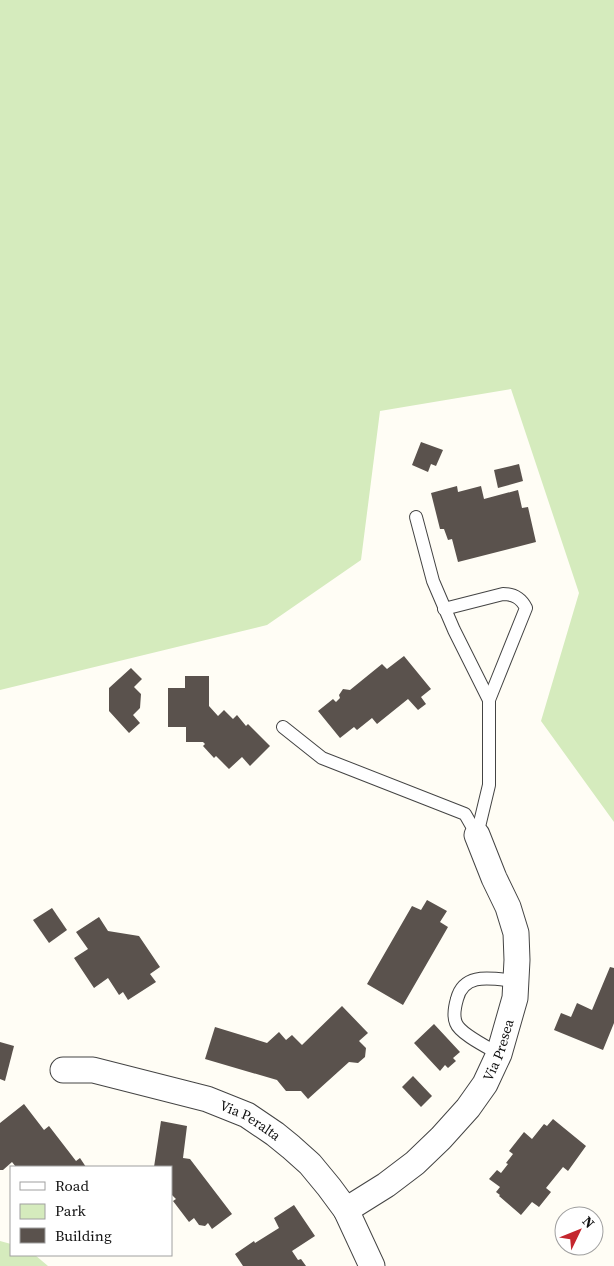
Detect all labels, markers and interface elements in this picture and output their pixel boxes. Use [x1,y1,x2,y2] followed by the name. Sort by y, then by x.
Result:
[478,1016,519,1084] street label: Via Presea
[217,1095,286,1146] street label: Via Peralta
[10,1166,172,1256] legend
[55,1175,89,1196] text: Road
[55,1200,87,1221] text: Park
[554,1206,604,1256] north arrow
[578,1212,599,1233] text: N
[55,1225,112,1246] text: Building

